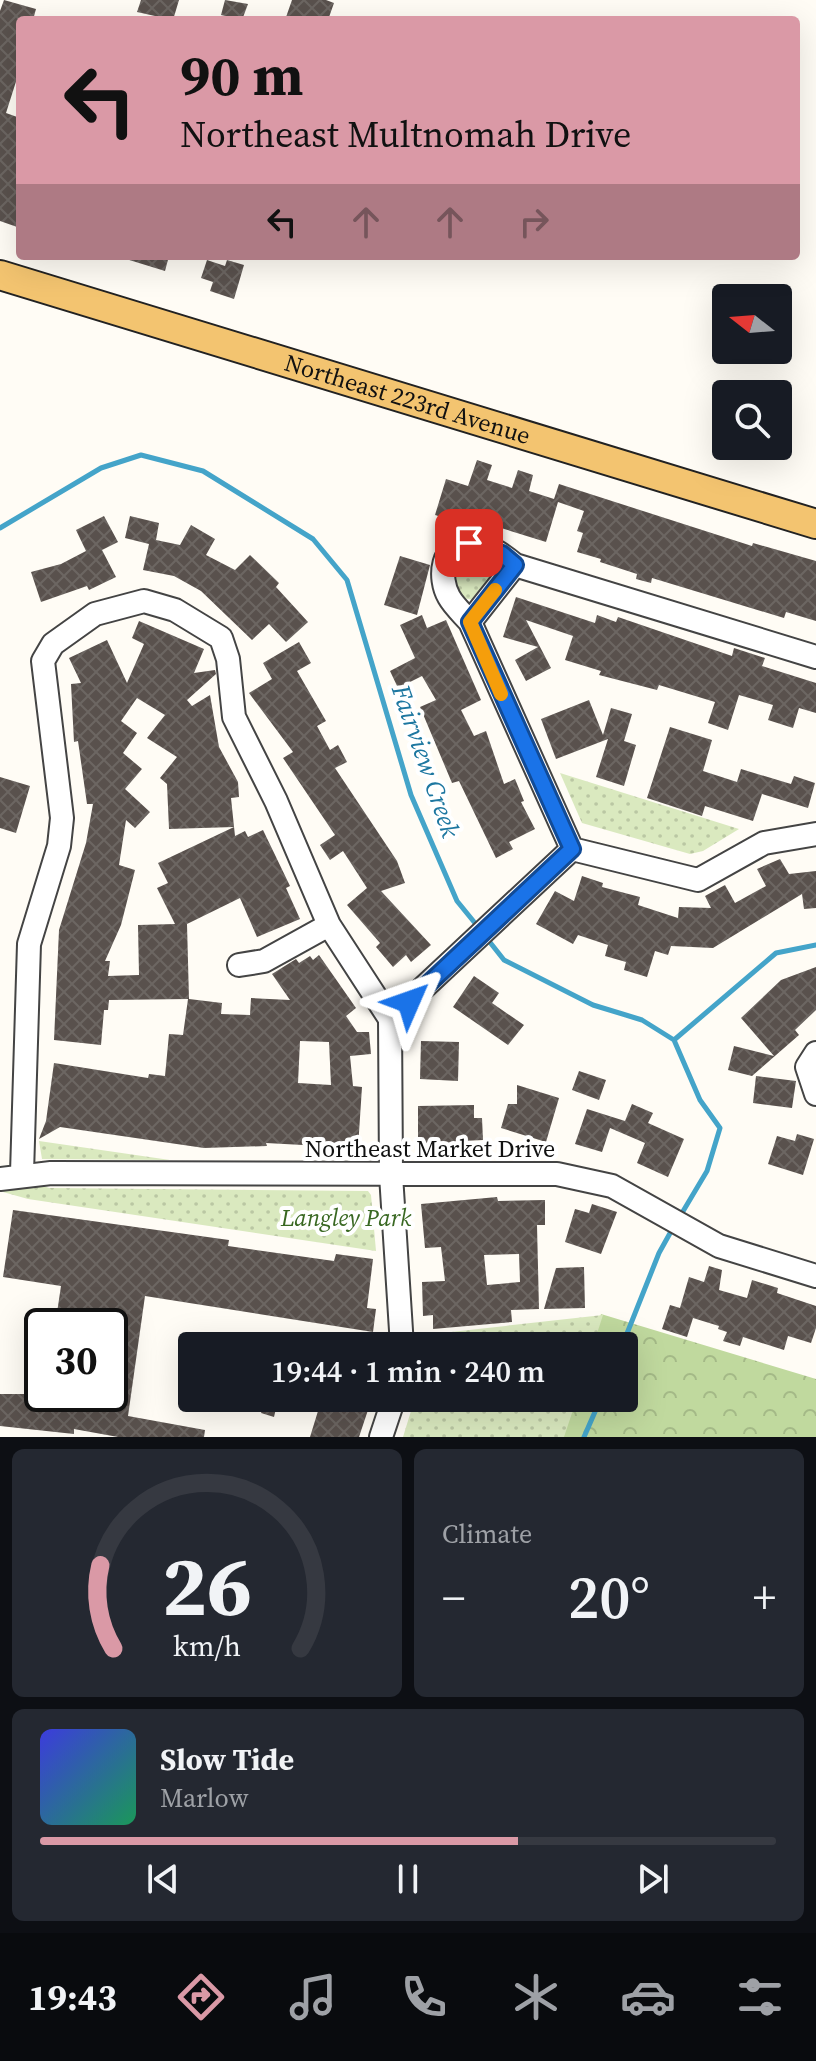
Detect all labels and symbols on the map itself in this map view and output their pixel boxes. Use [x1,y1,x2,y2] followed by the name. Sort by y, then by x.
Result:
[712,284,792,364] north arrow
[281,346,535,452] street label: Northeast 223rd Avenue
[435,509,503,577] pin
[383,679,469,843] water label: Fairview Creek
[367,960,451,1044] position arrow
[305,1132,555,1165] street label: Northeast Market Drive
[280,1201,412,1234] park label: Langley Park
[24,1308,128,1412] speed limit sign: 30

